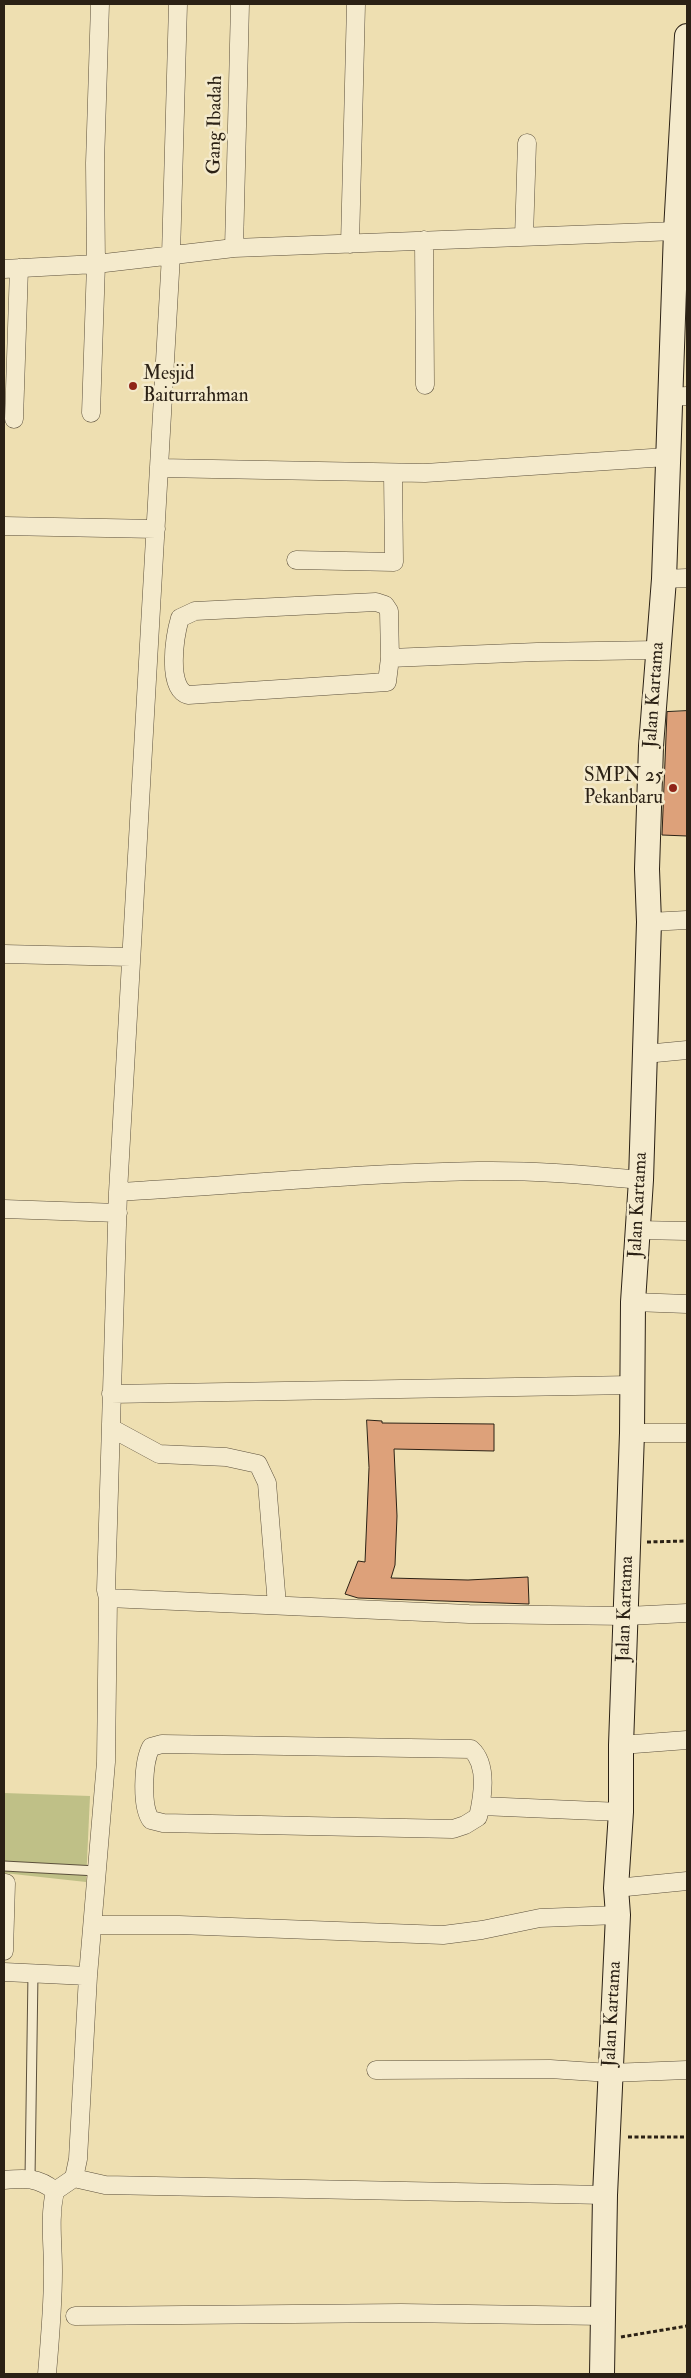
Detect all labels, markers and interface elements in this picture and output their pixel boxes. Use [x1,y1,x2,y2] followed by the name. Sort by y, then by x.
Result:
[204,75,228,175] street label: Gang Ibadah
[143,364,248,408] place label: Mesjid Baiturrahman
[127,380,139,392] marker: Mesjid Baiturrahman
[640,641,670,749] street label: Jalan Kartama
[584,766,663,810] place label: SMPN 25 Pekanbaru
[667,782,679,794] marker: SMPN 25 Pekanbaru
[625,1151,653,1259] street label: Jalan Kartama
[613,1556,639,1662] street label: Jalan Kartama
[599,1960,627,2068] street label: Jalan Kartama

